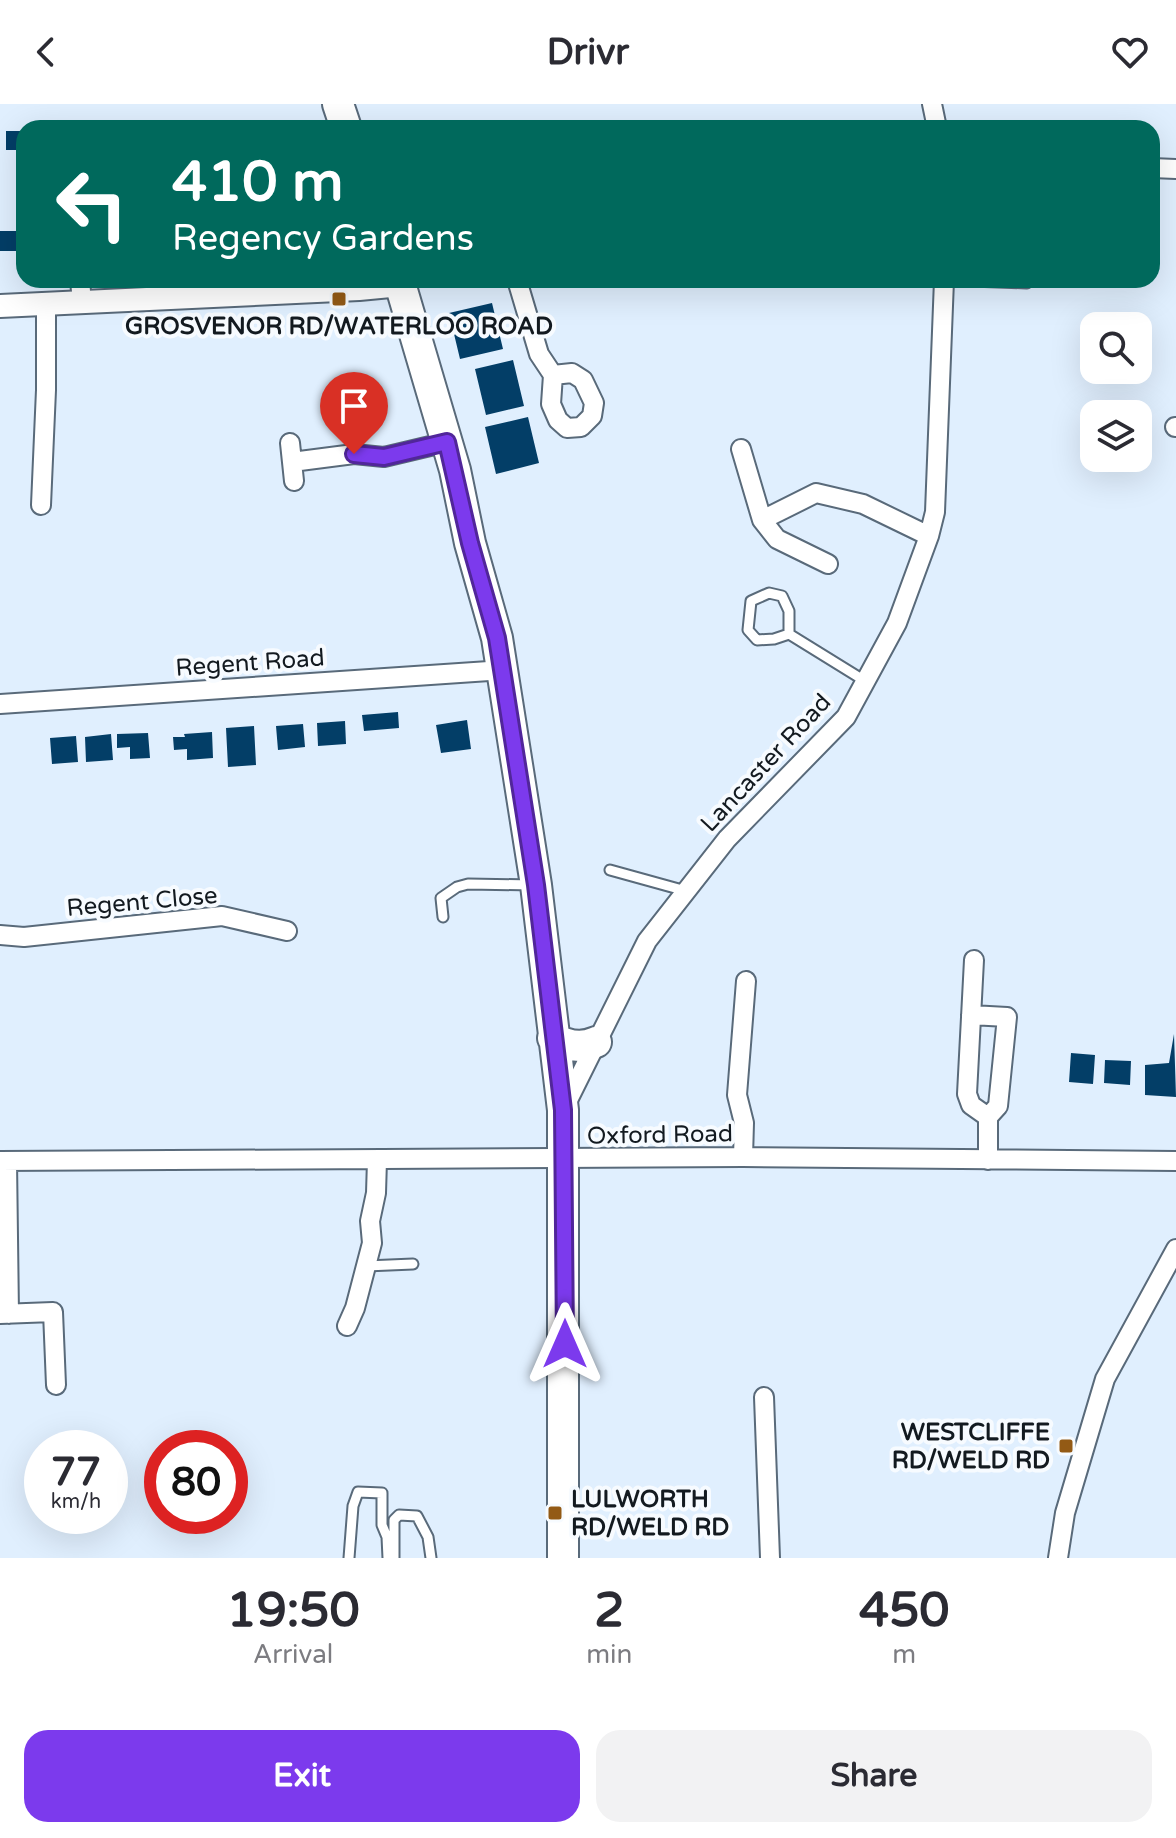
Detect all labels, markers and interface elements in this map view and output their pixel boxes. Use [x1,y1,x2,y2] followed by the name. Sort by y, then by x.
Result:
[24,30,68,74] icon: back
[1108,30,1152,74] icon: heart
[547,31,629,74] text: Drivr
[172,149,343,216] text: 410 m
[40,152,144,256] icon: left
[172,217,474,260] text: Regency Gardens
[330,290,348,308] marker: GROSVENOR RD/WATERLOO ROAD
[125,312,553,341] place label: GROSVENOR RD/WATERLOO ROAD
[1080,312,1152,472] map controls
[1080,312,1152,384] button: search
[320,372,388,454] pin
[332,384,376,428] icon: arrive
[1080,400,1152,472] button: layers
[174,643,326,683] street label: Regent Road
[695,688,837,838] street label: Lancaster Road
[65,881,219,923] street label: Regent Close
[587,1119,733,1151] street label: Oxford Road
[523,1302,607,1386] position arrow
[892,1418,1050,1475] place label: WESTCLIFFE RD/WELD RD
[144,1430,248,1534] speed limit sign: 80
[1057,1437,1075,1455] marker: WESTCLIFFE RD/WELD RD
[51,1448,101,1496] text: 77
[571,1485,729,1542] place label: LULWORTH RD/WELD RD
[51,1490,101,1514] text: km/h
[546,1504,564,1522] marker: LULWORTH RD/WELD RD
[227,1582,360,1640] text: 19:50
[594,1582,624,1640] text: 2
[859,1582,949,1640] text: 450
[253,1639,333,1670] text: Arrival
[586,1639,632,1670] text: min
[892,1639,916,1670] text: m
[24,1730,580,1822] button: Exit
[596,1730,1152,1822] button: Share

